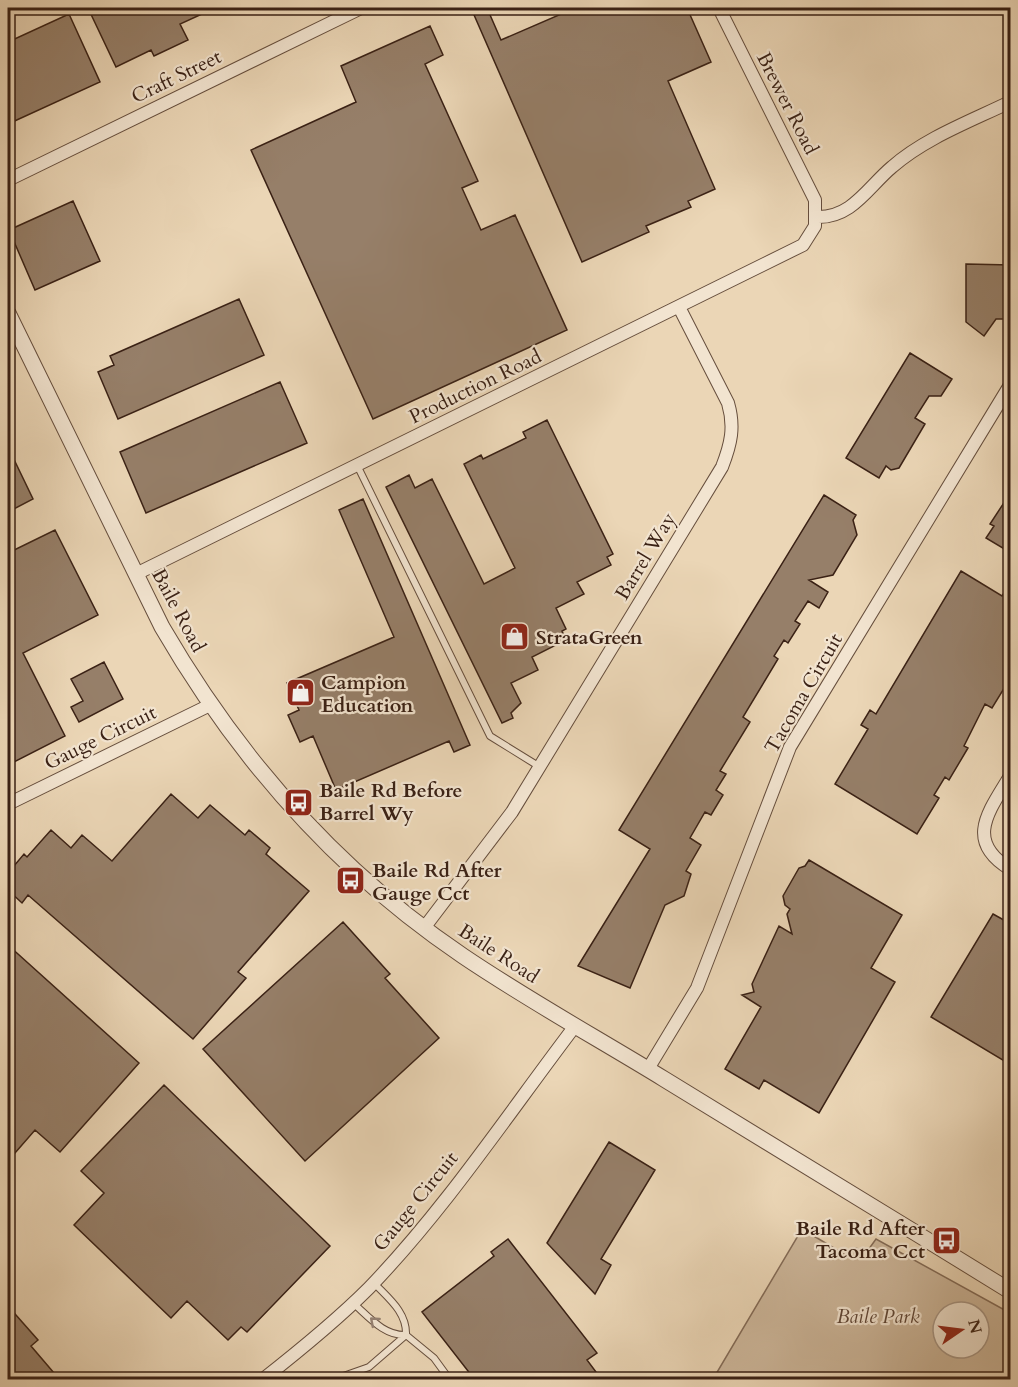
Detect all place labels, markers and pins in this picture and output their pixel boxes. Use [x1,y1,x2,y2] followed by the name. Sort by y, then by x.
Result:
[499,621,531,653] shop icon: StrataGreen
[536,624,643,651] place label: StrataGreen
[321,669,414,719] place label: Campion Education
[284,677,316,709] shop icon: Campion Education
[319,777,463,827] place label: Baile Rd Before Barrel Wy
[282,786,314,818] bus stop icon: Baile Rd Before Barrel Wy
[372,857,502,907] place label: Baile Rd After Gauge Cct
[335,865,367,897] bus stop icon: Baile Rd After Gauge Cct
[796,1215,926,1265] place label: Baile Rd After Tacoma Cct
[930,1224,962,1256] bus stop icon: Baile Rd After Tacoma Cct

